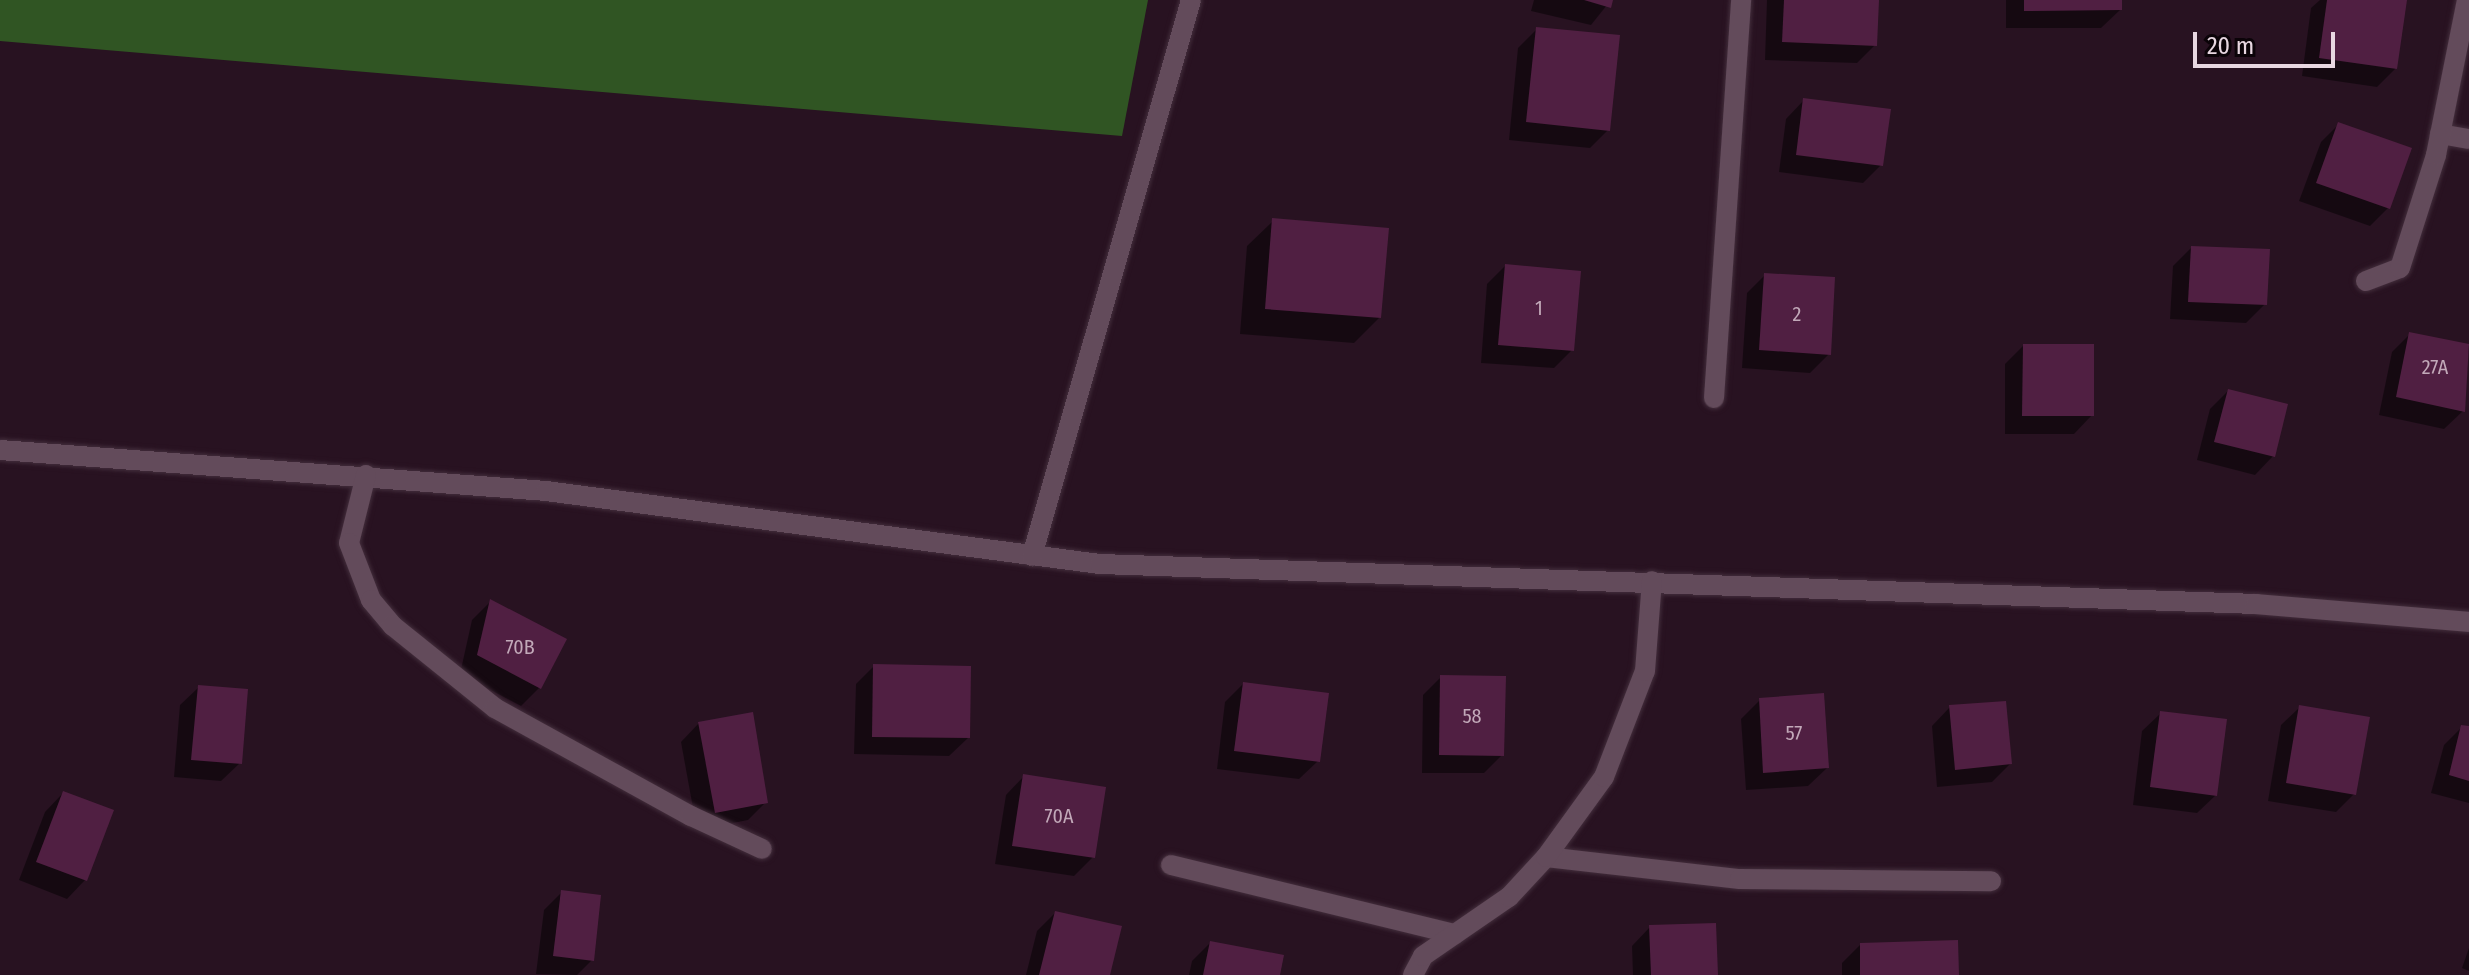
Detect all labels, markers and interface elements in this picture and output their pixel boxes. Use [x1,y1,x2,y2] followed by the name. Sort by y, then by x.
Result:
[2197,16,2339,66] scale bar
[2207,32,2254,60] text: 20 m
[1535,296,1543,320] house number: 1
[1793,302,1801,326] house number: 2
[2422,355,2448,379] house number: 27А
[505,635,535,659] house number: 70В
[1462,704,1482,728] house number: 58
[1786,721,1802,745] house number: 57
[1045,804,1073,828] house number: 70А

